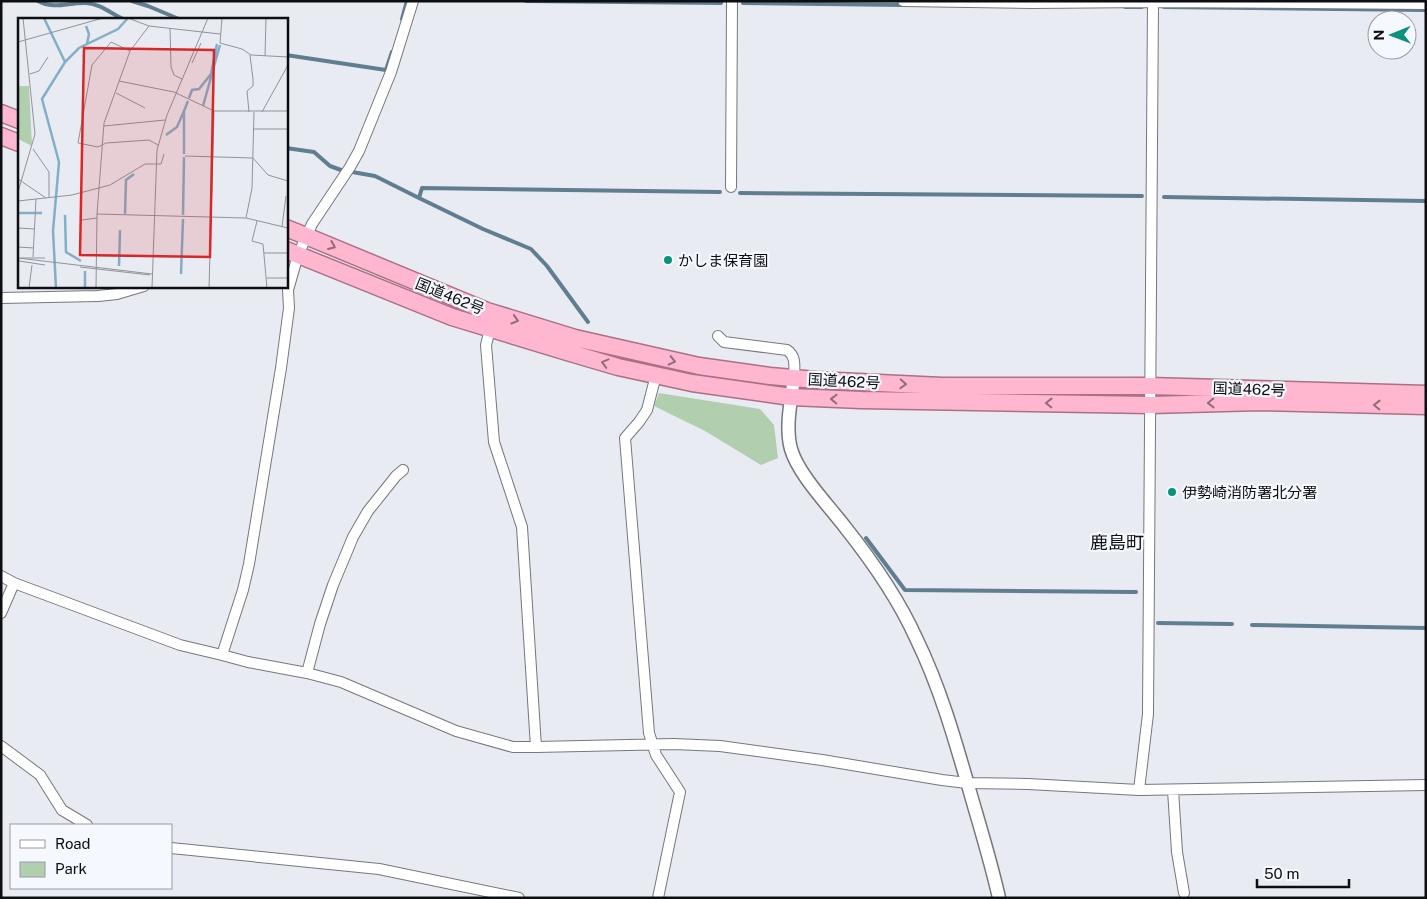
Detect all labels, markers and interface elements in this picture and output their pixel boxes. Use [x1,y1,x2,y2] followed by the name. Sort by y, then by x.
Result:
[1367,10,1417,60] north arrow
[18,18,288,288] inset map
[1371,30,1387,41] text: N
[327,240,336,251] one-way arrow
[678,252,768,269] place label: かしま保育園
[662,254,674,266] marker: かしま保育園
[413,274,487,318] street label: 国道462号
[510,314,518,324] one-way arrow
[667,355,676,366] one-way arrow
[601,358,609,368] one-way arrow
[807,371,881,391] street label: 国道462号
[900,379,907,389] one-way arrow
[1212,379,1286,399] street label: 国道462号
[830,394,838,405] one-way arrow
[1045,398,1052,408] one-way arrow
[1207,398,1215,409] one-way arrow
[1373,400,1380,410] one-way arrow
[1182,484,1317,501] place label: 伊勢崎消防署北分署
[1166,486,1178,498] marker: 伊勢崎消防署北分署
[1090,532,1144,553] district label: 鹿島町
[10,824,172,889] legend
[55,835,91,852] text: Road
[1257,856,1350,888] scale bar
[55,860,87,877] text: Park
[1264,865,1299,882] text: 50 m

